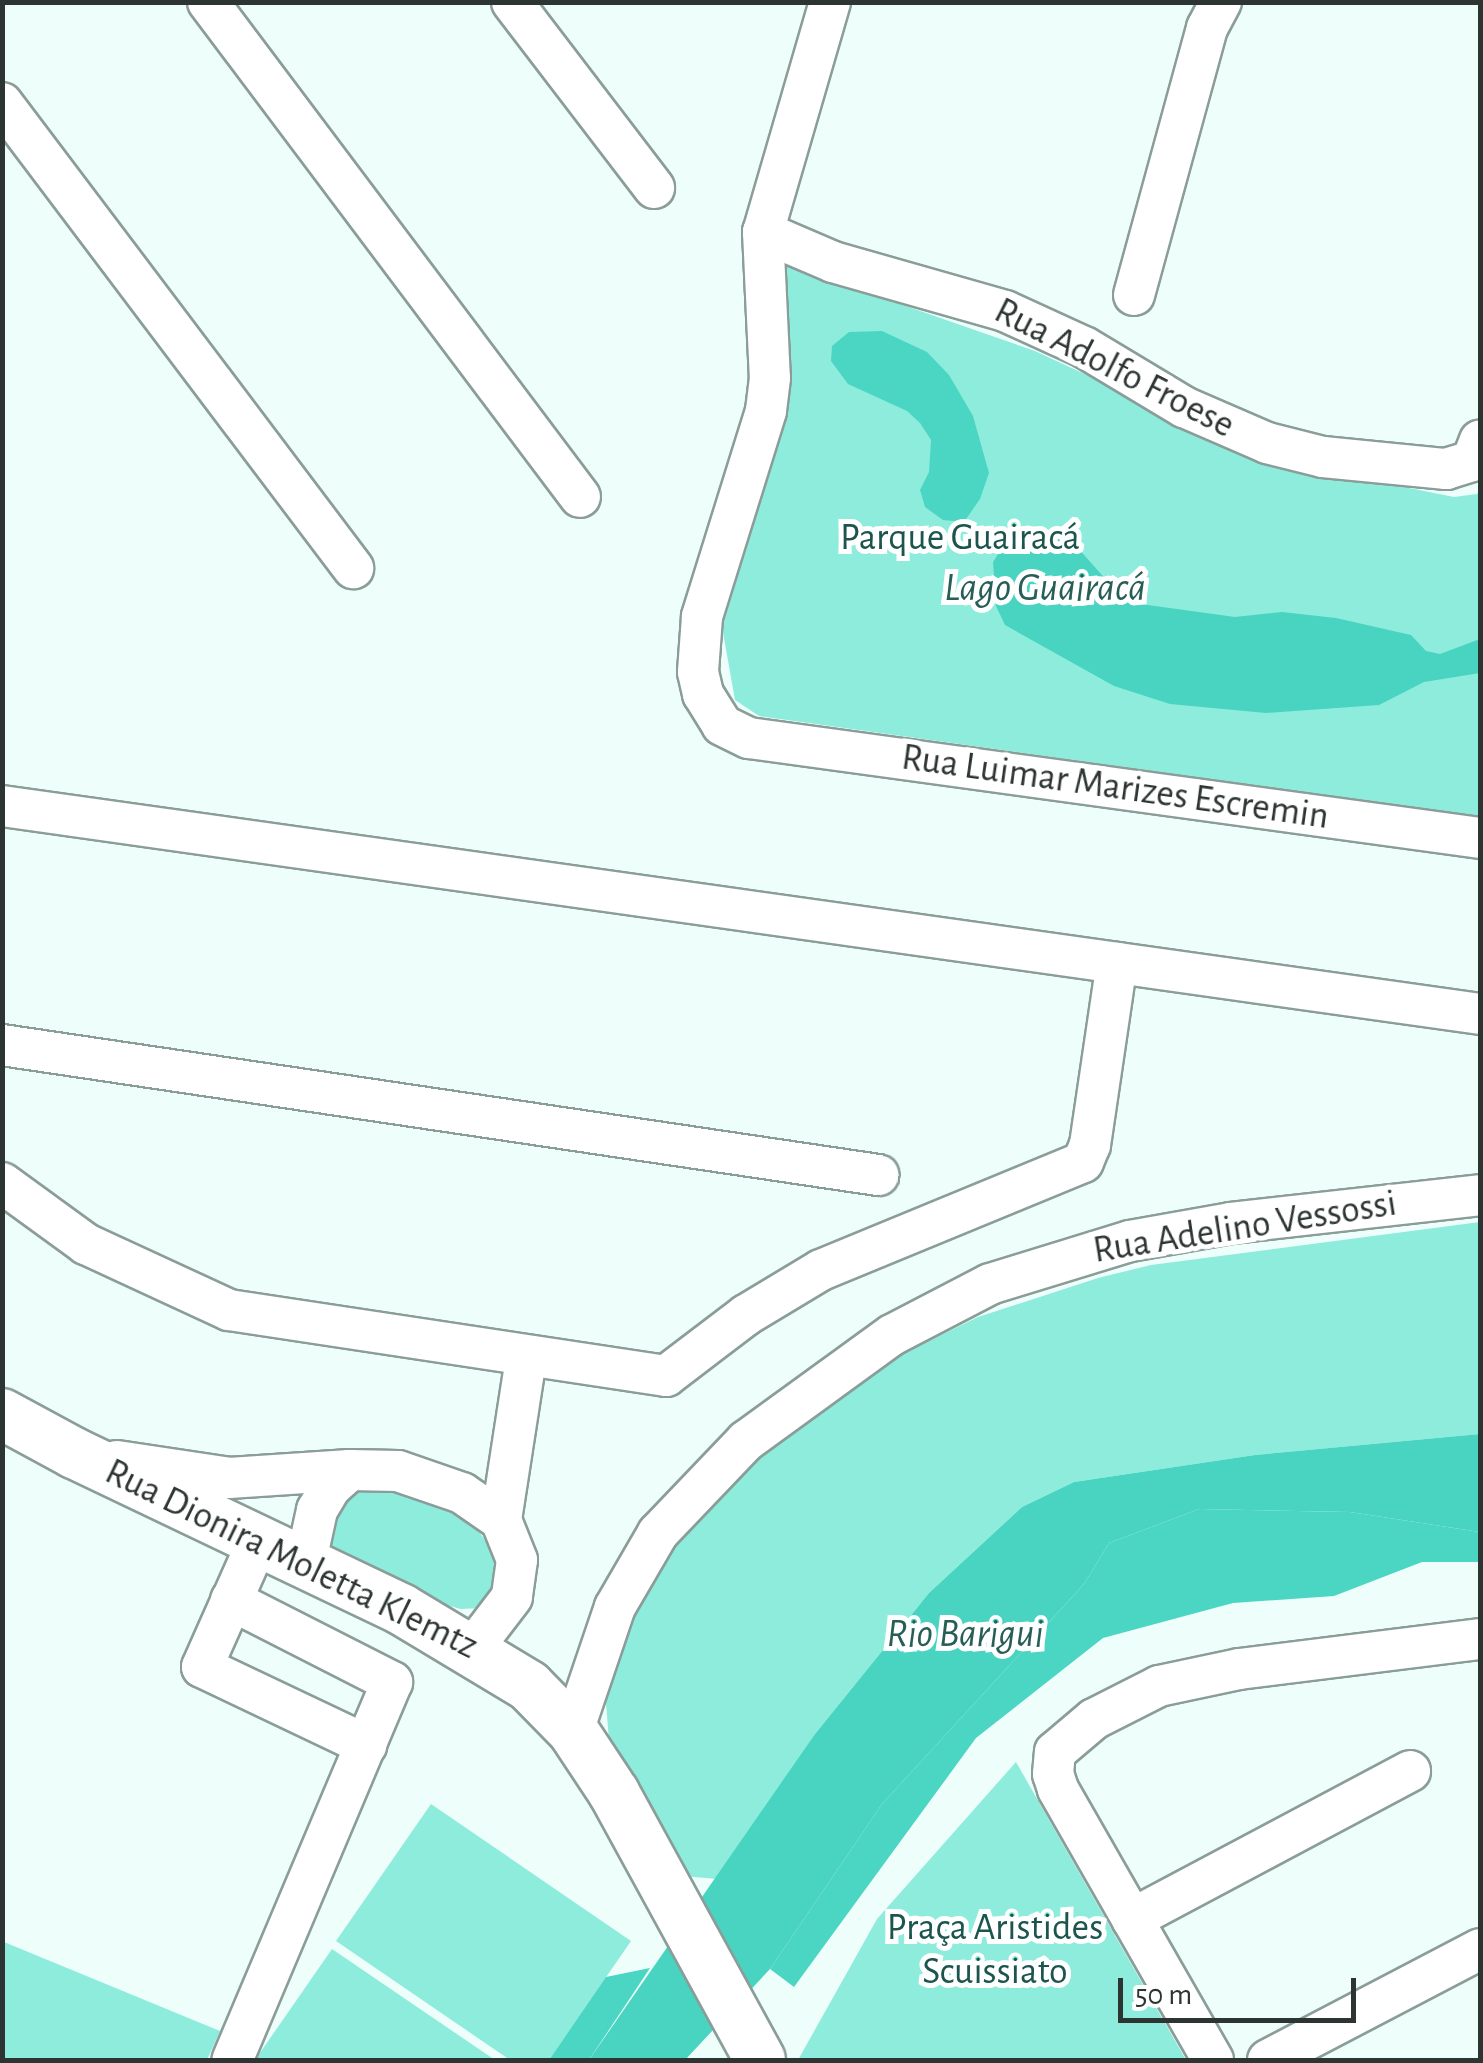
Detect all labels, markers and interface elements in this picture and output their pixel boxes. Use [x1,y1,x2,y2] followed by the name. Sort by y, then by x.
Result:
[986,289,1242,449] street label: Rua Adolfo Froese
[840,516,1080,562] park label: Parque Guairacá
[944,564,1146,612] water label: Lago Guairacá
[899,735,1331,841] street label: Rua Luimar Marizes Escremin
[1090,1182,1400,1274] street label: Rua Adelino Vessossi
[97,1450,485,1670] street label: Rua Dionira Moletta Klemtz
[887,1610,1043,1658] water label: Rio Barigui
[887,1906,1103,1996] park label: Praça Aristides Scuissiato
[1123,1958,1360,2020] scale bar
[1135,1980,1192,2010] text: 50 m

